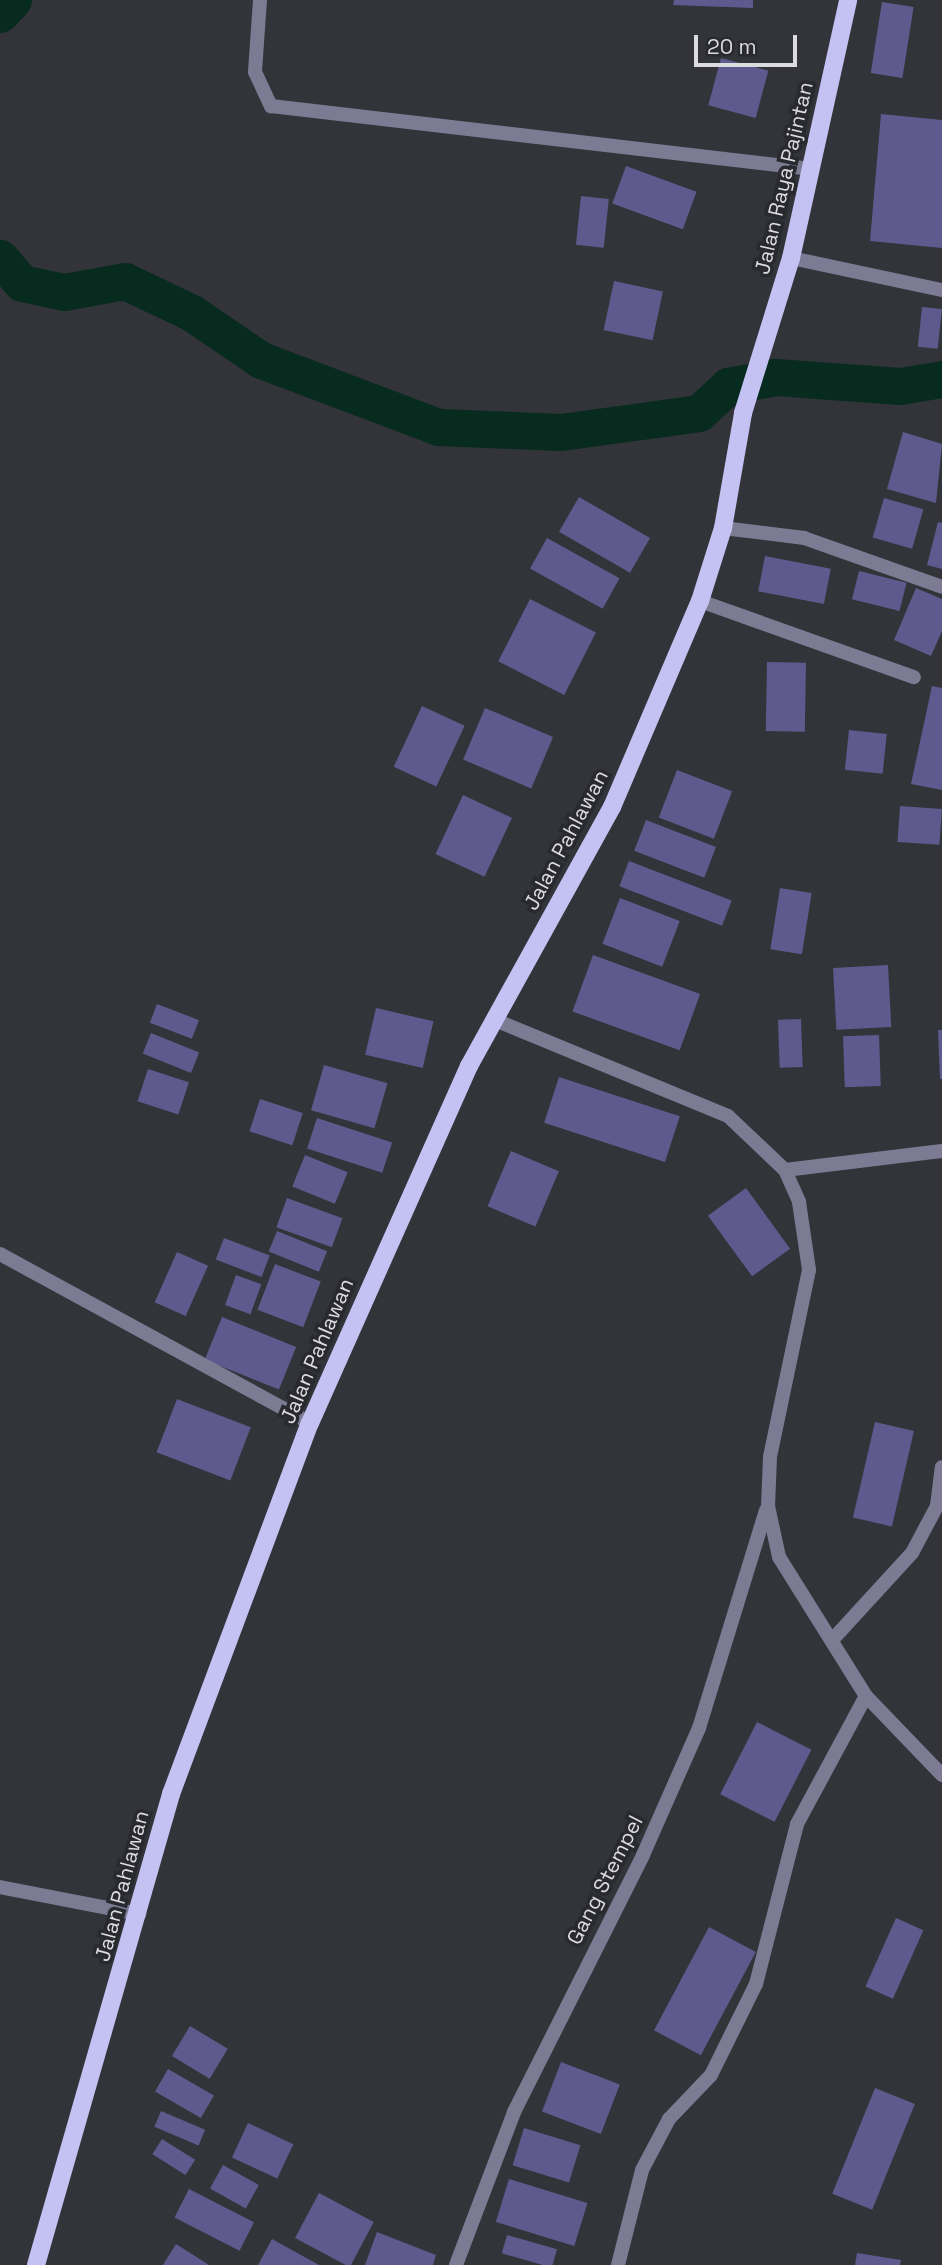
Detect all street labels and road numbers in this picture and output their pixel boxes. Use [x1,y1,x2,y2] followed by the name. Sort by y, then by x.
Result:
[750,79,818,277] street label: Jalan Raya Pajintan
[518,765,614,915] street label: Jalan Pahlawan
[275,1275,359,1427] street label: Jalan Pahlawan
[90,1808,154,1964] street label: Jalan Pahlawan
[562,1811,648,1949] street label: Gang Stempel

